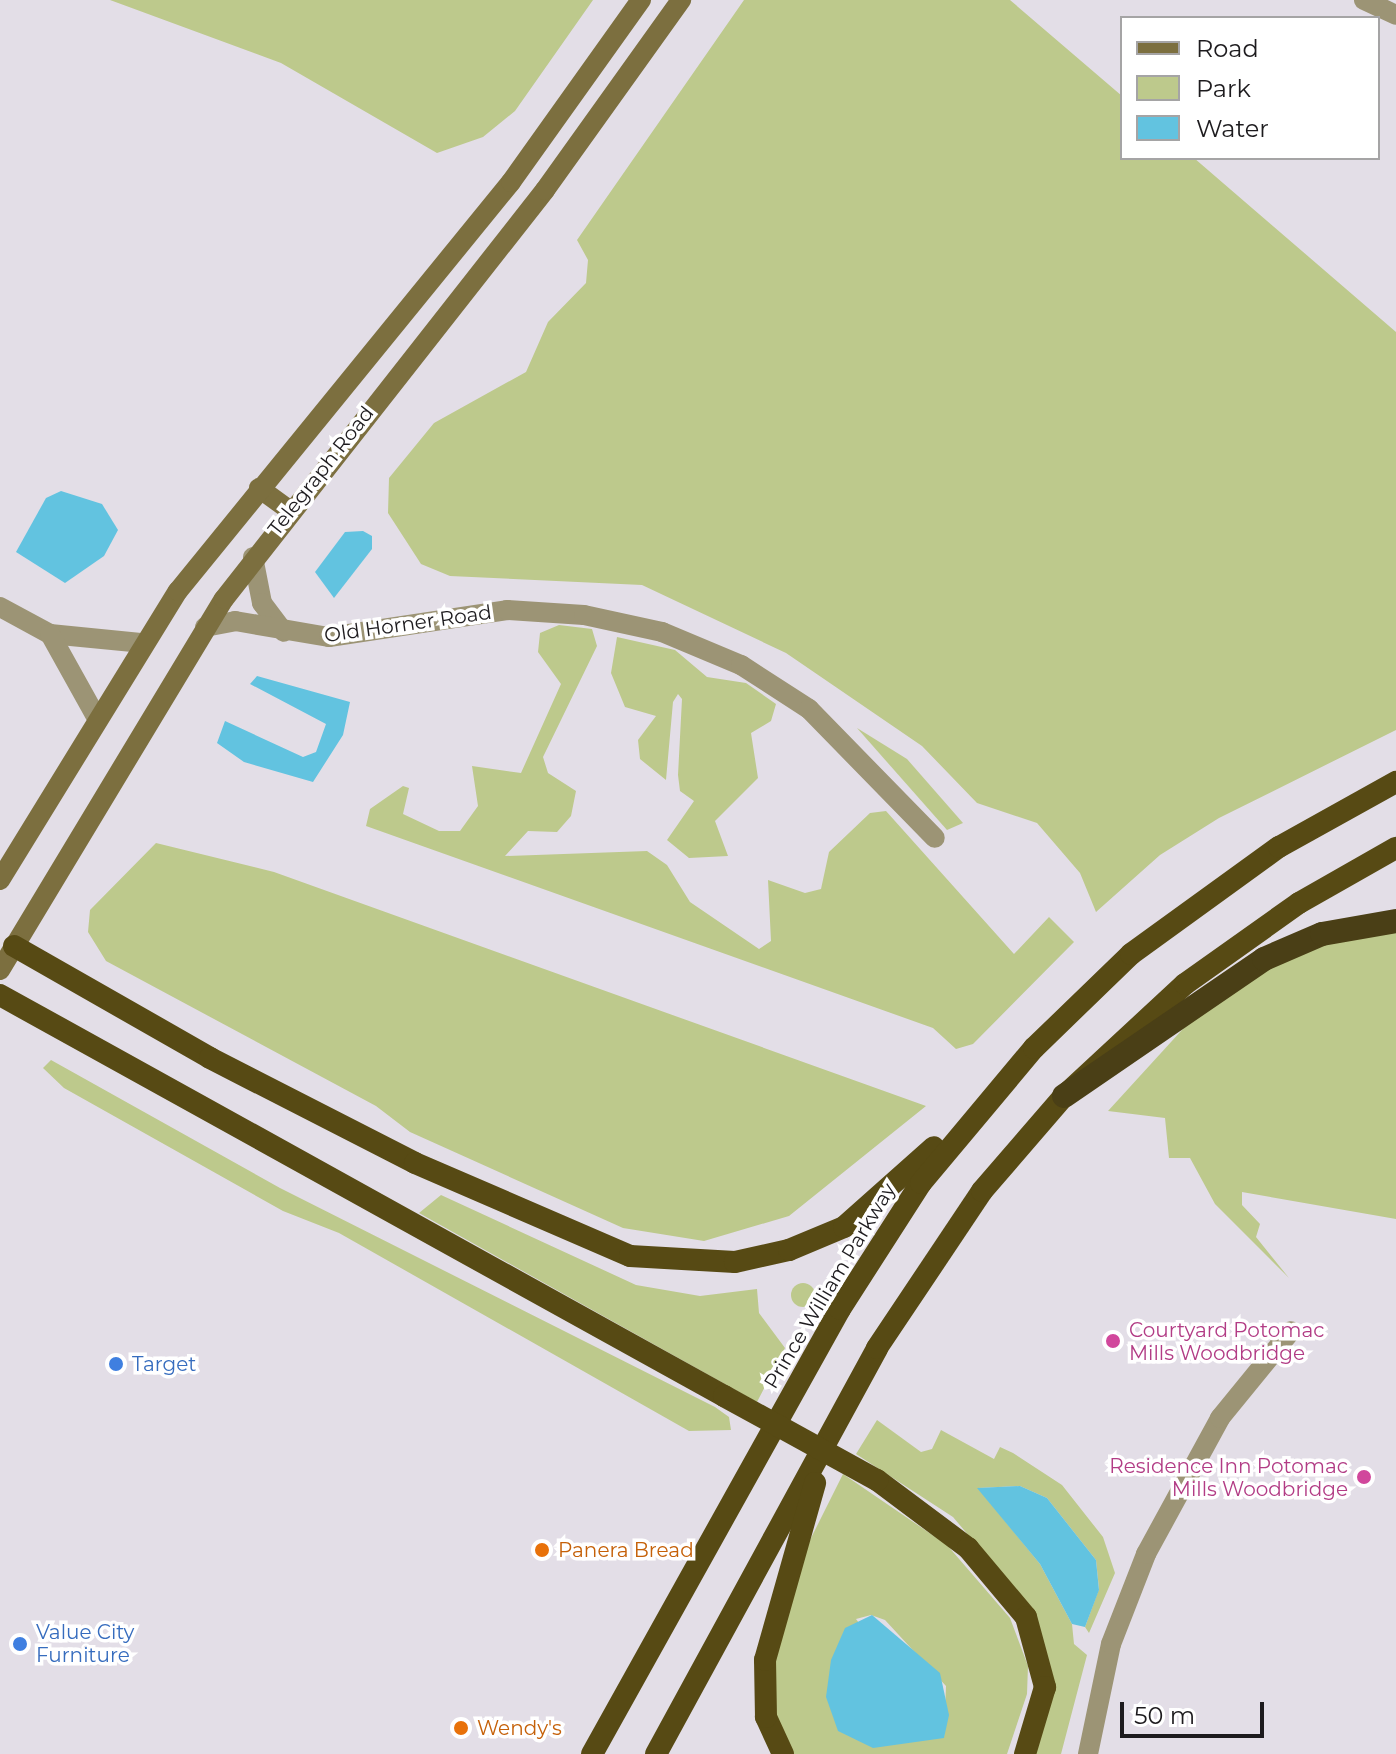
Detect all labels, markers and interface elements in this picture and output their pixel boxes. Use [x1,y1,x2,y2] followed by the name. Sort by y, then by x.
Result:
[1120,16,1380,160] legend
[1196,34,1259,63] text: Road
[1196,74,1251,103] text: Park
[1196,114,1269,143] text: Water
[263,402,379,540] street label: Telegraph Road
[323,600,493,648] street label: Old Horner Road
[759,1179,901,1393] street label: Prince William Parkway
[1129,1318,1324,1365] place label: Courtyard Potomac Mills Woodbridge
[1104,1332,1122,1350] marker: Courtyard Potomac Mills Woodbridge
[132,1352,196,1376] place label: Target
[107,1355,125,1373] marker: Target
[1109,1454,1348,1501] place label: Residence Inn Potomac Mills Woodbridge
[1355,1468,1373,1486] marker: Residence Inn Potomac Mills Woodbridge
[558,1538,694,1562] place label: Panera Bread
[533,1541,551,1559] marker: Panera Bread
[36,1620,134,1667] place label: Value City Furniture
[11,1635,29,1653] marker: Value City Furniture
[1124,1686,1268,1736] scale bar
[1134,1701,1195,1730] text: 50 m
[477,1716,562,1740] place label: Wendy's
[452,1719,470,1737] marker: Wendy's

